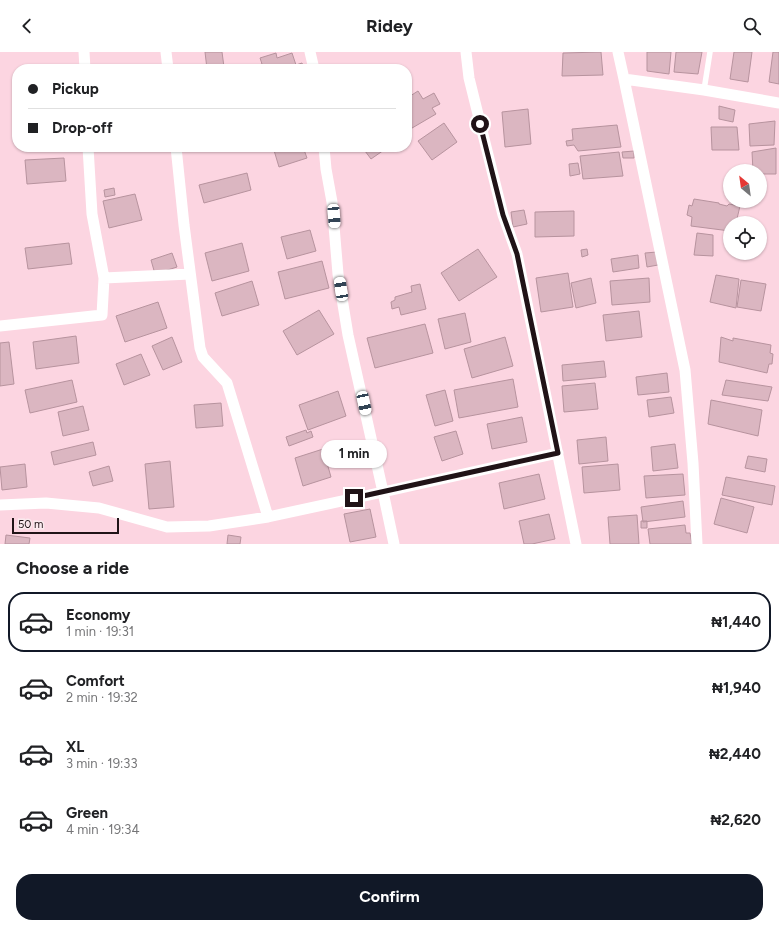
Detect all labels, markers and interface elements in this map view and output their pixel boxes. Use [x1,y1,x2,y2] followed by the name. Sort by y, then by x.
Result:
[16,15,38,37] icon: back
[366,15,413,37] text: Ridey
[741,15,763,37] icon: search
[52,80,99,98] text: Pickup
[471,115,489,133] route start
[52,119,113,137] text: Drop-off
[723,164,767,208] north arrow
[723,164,767,260] map controls
[327,204,341,228] car
[723,216,767,260] button: locate
[333,276,349,302] car
[356,390,372,416] car
[321,440,387,468] callout: 1 min
[339,446,369,461] text: 1 min
[345,489,363,507] route end
[12,516,119,535] scale bar
[18,518,43,531] text: 50 m
[16,557,129,579] text: Choose a ride
[18,604,54,640] icon: car
[66,606,131,624] text: Economy
[711,613,761,631] text: ₦1,440
[66,624,134,639] text: 1 min · 19:31
[18,670,54,706] icon: car
[66,672,125,690] text: Comfort
[712,679,761,697] text: ₦1,940
[66,690,138,705] text: 2 min · 19:32
[18,736,54,772] icon: car
[66,738,84,756] text: XL
[709,745,761,763] text: ₦2,440
[66,756,138,771] text: 3 min · 19:33
[18,802,54,838] icon: car
[66,804,108,822] text: Green
[711,811,761,829] text: ₦2,620
[66,822,140,837] text: 4 min · 19:34
[16,874,763,920] button: Confirm

